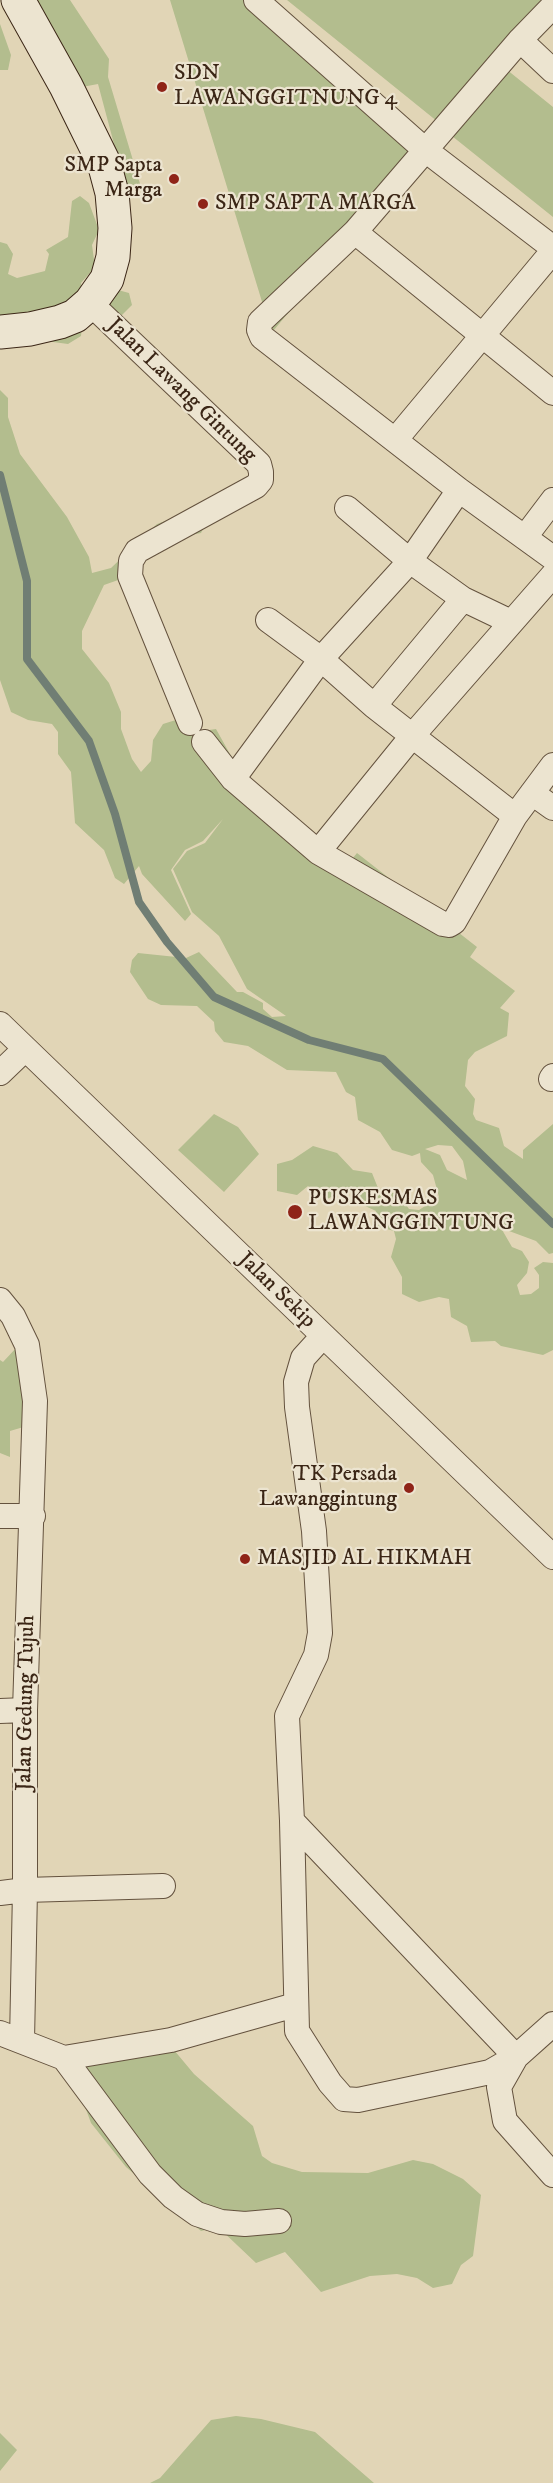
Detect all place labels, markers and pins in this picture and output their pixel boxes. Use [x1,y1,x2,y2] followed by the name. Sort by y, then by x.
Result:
[174,61,397,112] place label: SDN LAWANGGITNUNG 4
[155,80,169,94] marker: SDN LAWANGGITNUNG 4
[65,153,162,204] place label: SMP Sapta Marga
[167,172,181,186] marker: SMP Sapta Marga
[215,191,416,217] place label: SMP SAPTA MARGA
[196,197,210,211] marker: SMP SAPTA MARGA
[308,1186,514,1238] place label: PUSKESMAS LAWANGGINTUNG
[286,1203,304,1221] marker: PUSKESMAS LAWANGGINTUNG
[259,1462,397,1514] place label: TK Persada Lawanggintung
[402,1481,416,1495] marker: TK Persada Lawanggintung
[257,1546,472,1572] place label: MASJID AL HIKMAH
[238,1552,252,1566] marker: MASJID AL HIKMAH

